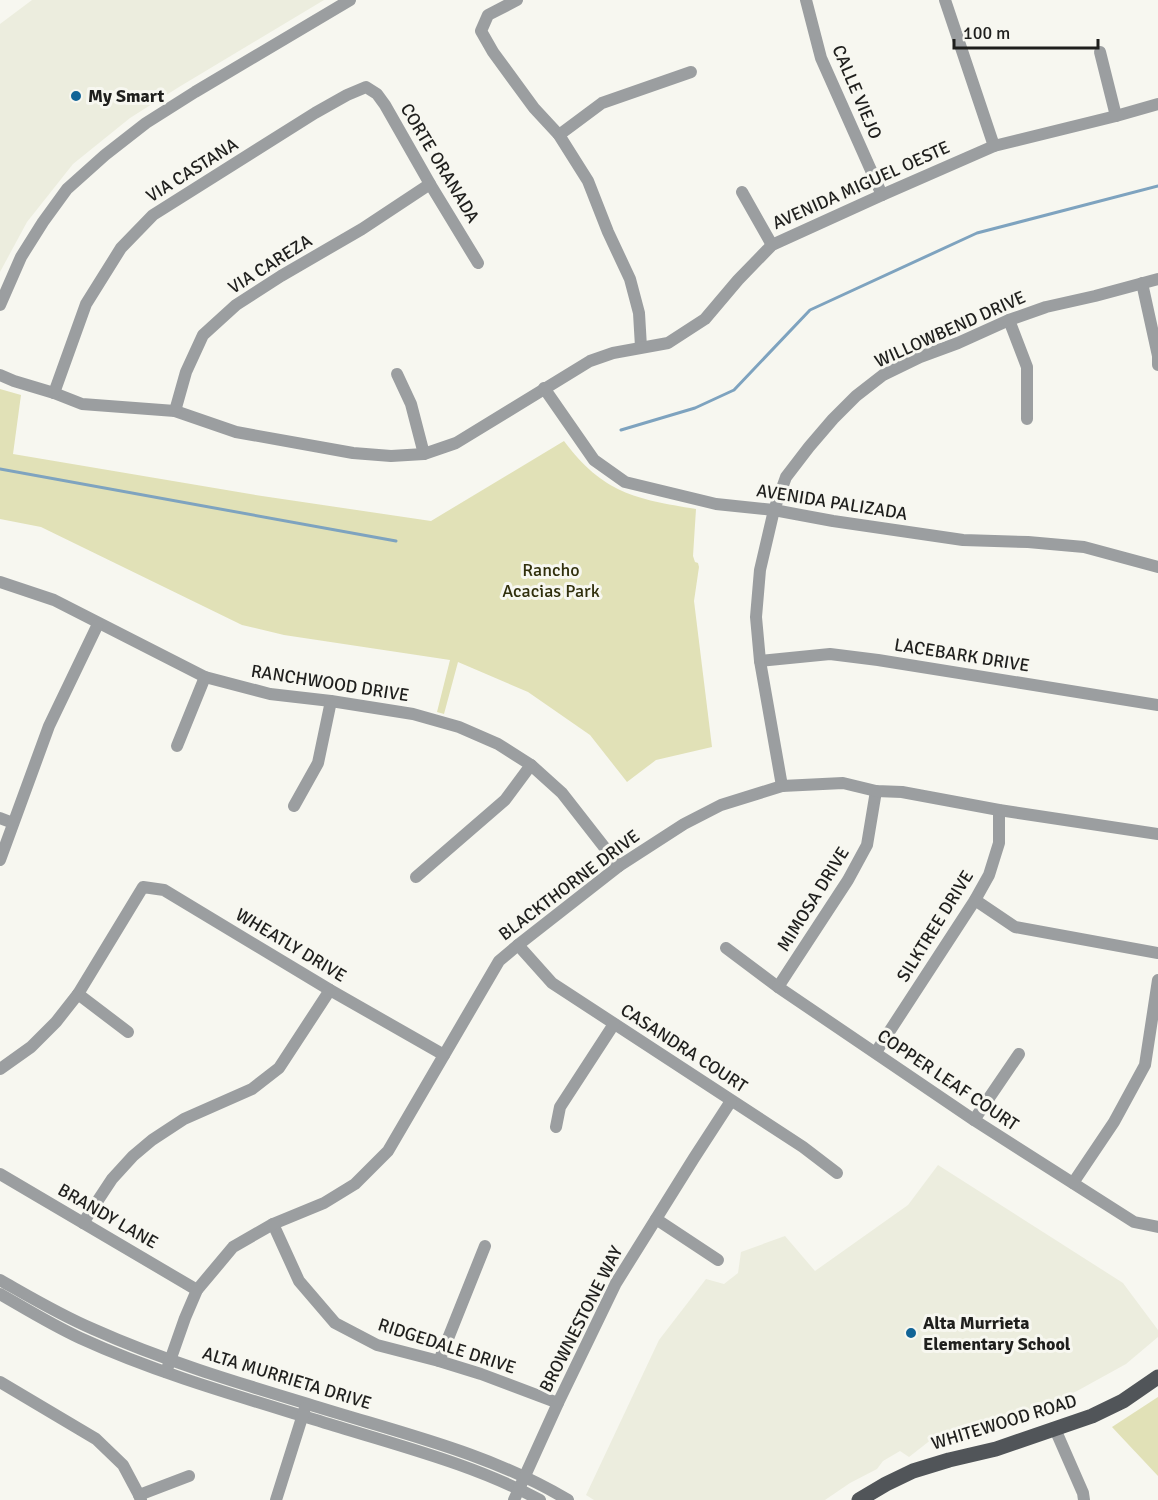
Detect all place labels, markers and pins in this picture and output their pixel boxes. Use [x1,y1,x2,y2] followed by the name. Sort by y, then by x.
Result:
[88,85,165,107] place label: My Smart
[69,89,83,103] marker: My Smart
[923,1312,1071,1355] place label: Alta Murrieta Elementary School
[904,1326,918,1340] marker: Alta Murrieta Elementary School

